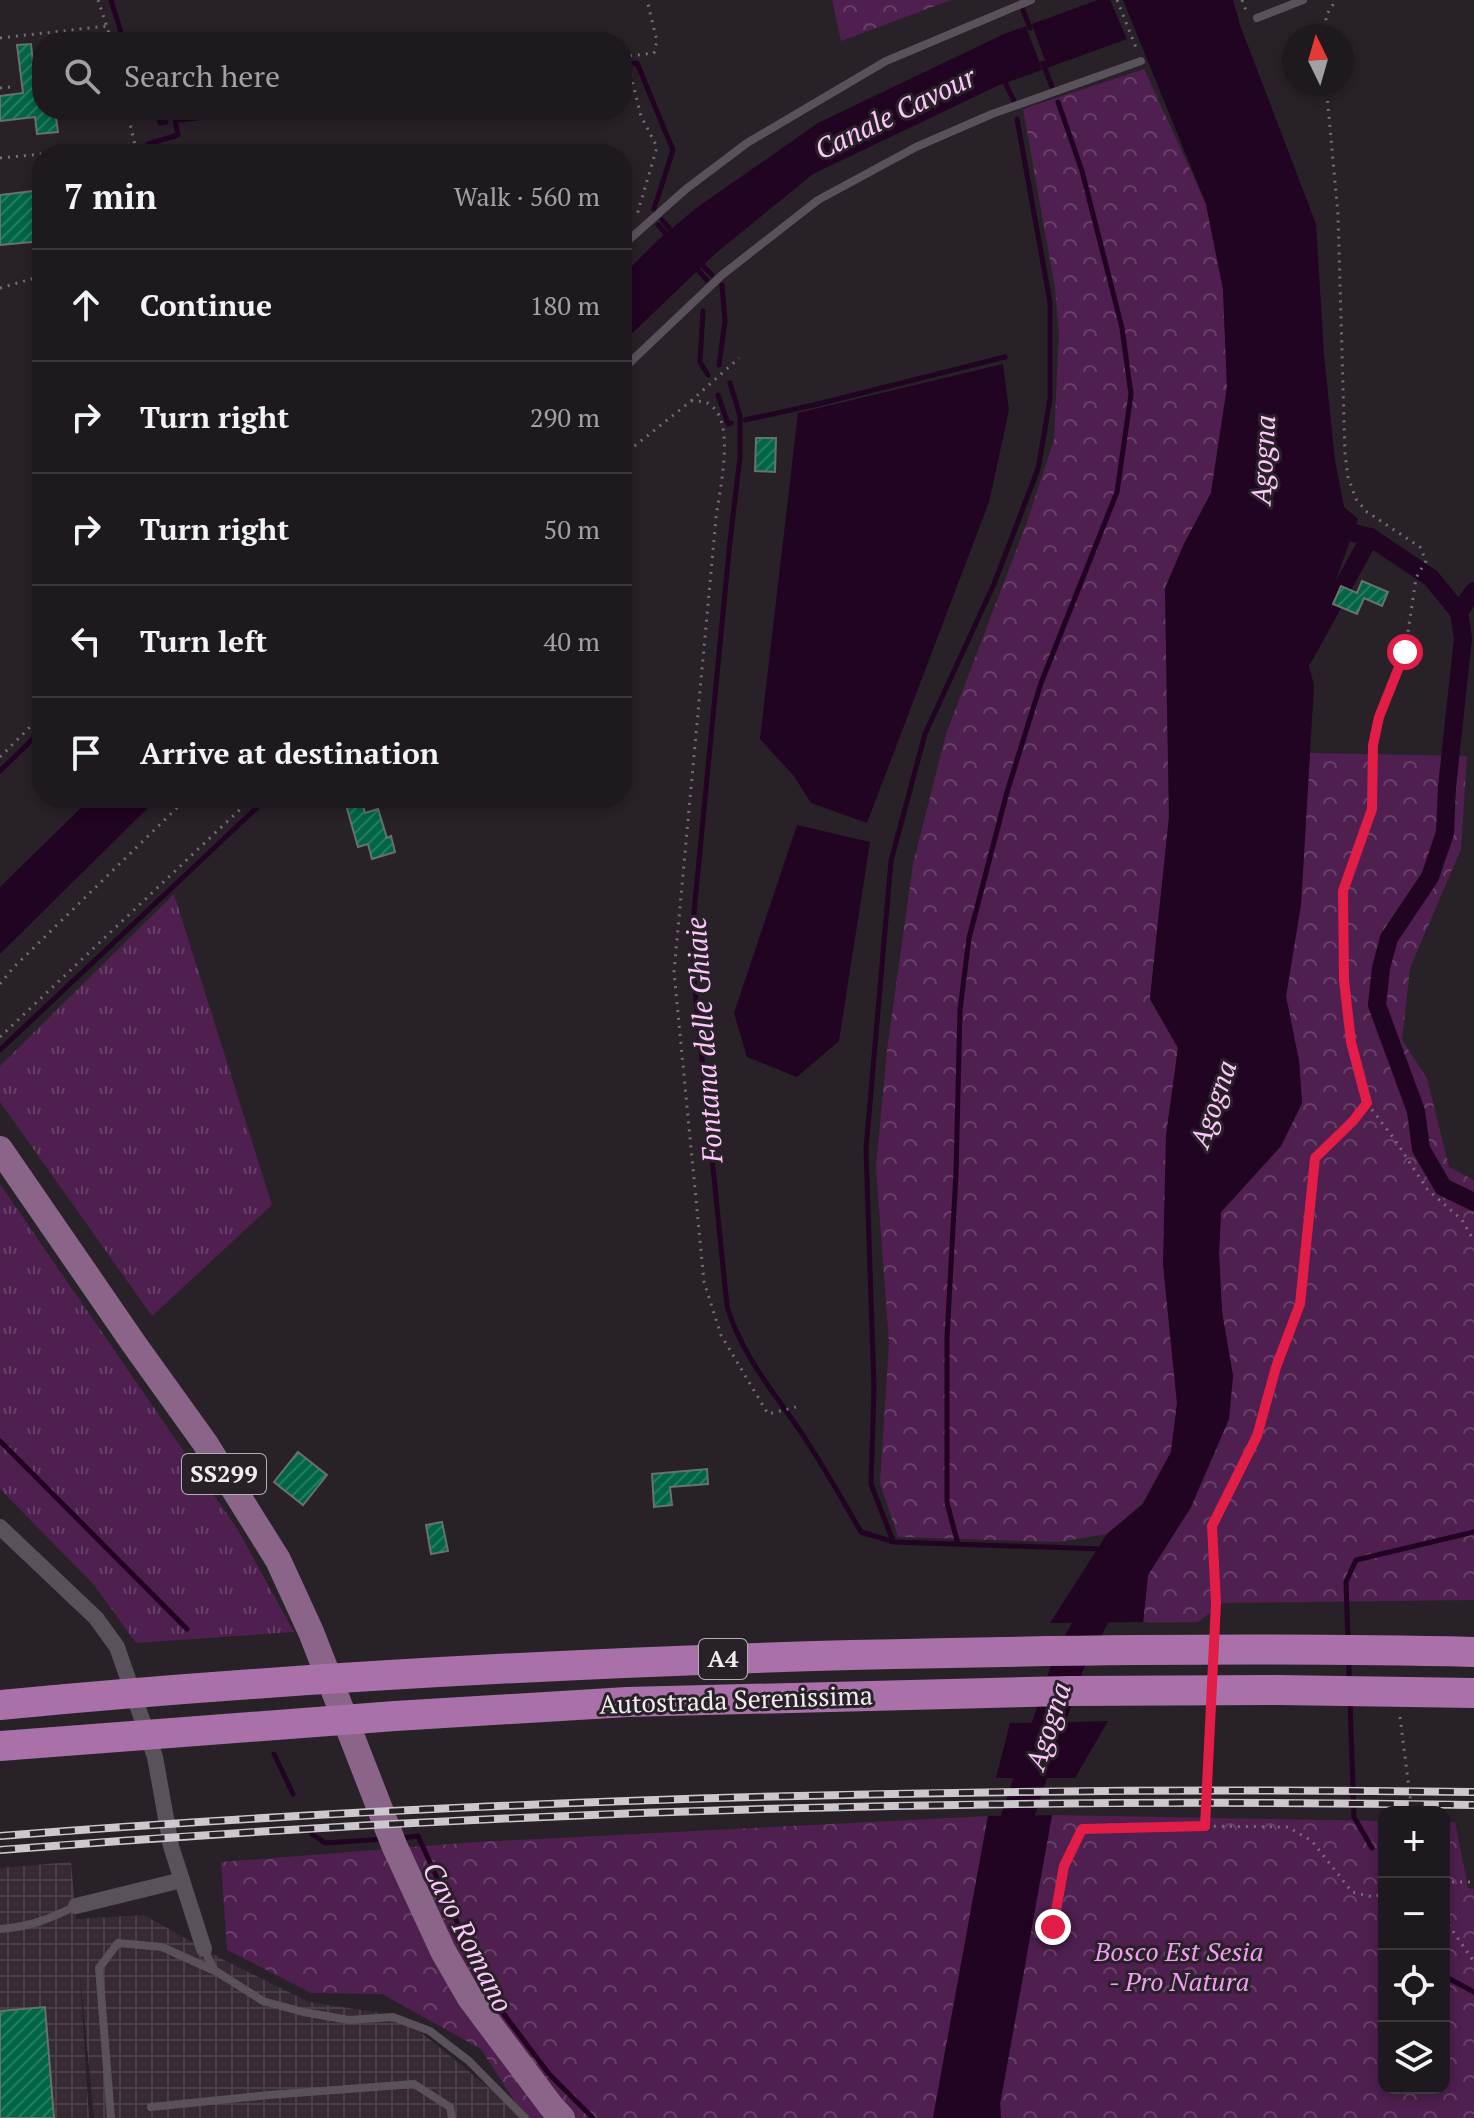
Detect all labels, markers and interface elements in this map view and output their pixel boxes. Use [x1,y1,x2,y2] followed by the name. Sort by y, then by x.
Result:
[1282,24,1354,96] north arrow
[32,32,632,120] search box
[60,54,104,98] icon: search
[124,56,280,96] text: Search here
[808,57,982,167] water label: Canale Cavour
[64,174,157,219] text: 7 min
[454,179,600,213] text: Walk · 560 m
[64,283,108,327] icon: ahead
[140,285,272,325] text: Continue
[530,288,600,322] text: 180 m
[64,395,108,439] icon: right
[140,397,289,437] text: Turn right
[530,400,600,434] text: 290 m
[1242,414,1283,508] water label: Agogna
[64,507,108,551] icon: right
[140,509,289,549] text: Turn right
[544,512,600,546] text: 50 m
[64,619,108,663] icon: left
[140,621,267,661] text: Turn left
[544,624,600,658] text: 40 m
[1387,634,1423,670] route start
[64,731,108,775] icon: arrive
[140,733,439,773] text: Arrive at destination
[676,916,731,1165] water label: Fontana delle Ghiaie
[1180,1055,1245,1154] water label: Agogna
[182,1454,266,1494] road number: SS299
[699,1639,747,1679] road number: A4
[599,1677,873,1721] street label: Autostrada Serenissima
[1015,1677,1079,1776] water label: Agogna
[1378,1806,1450,2094] map controls
[1378,1806,1450,1878] button: +
[415,1855,522,2018] water label: Cavo Romano
[1378,1878,1450,1950] button: −
[1035,1909,1071,1945] route end
[1094,1934,1263,1998] park label: Bosco Est Sesia - Pro Natura
[1378,1950,1450,2022] button: locate
[1378,2022,1450,2094] button: layers

